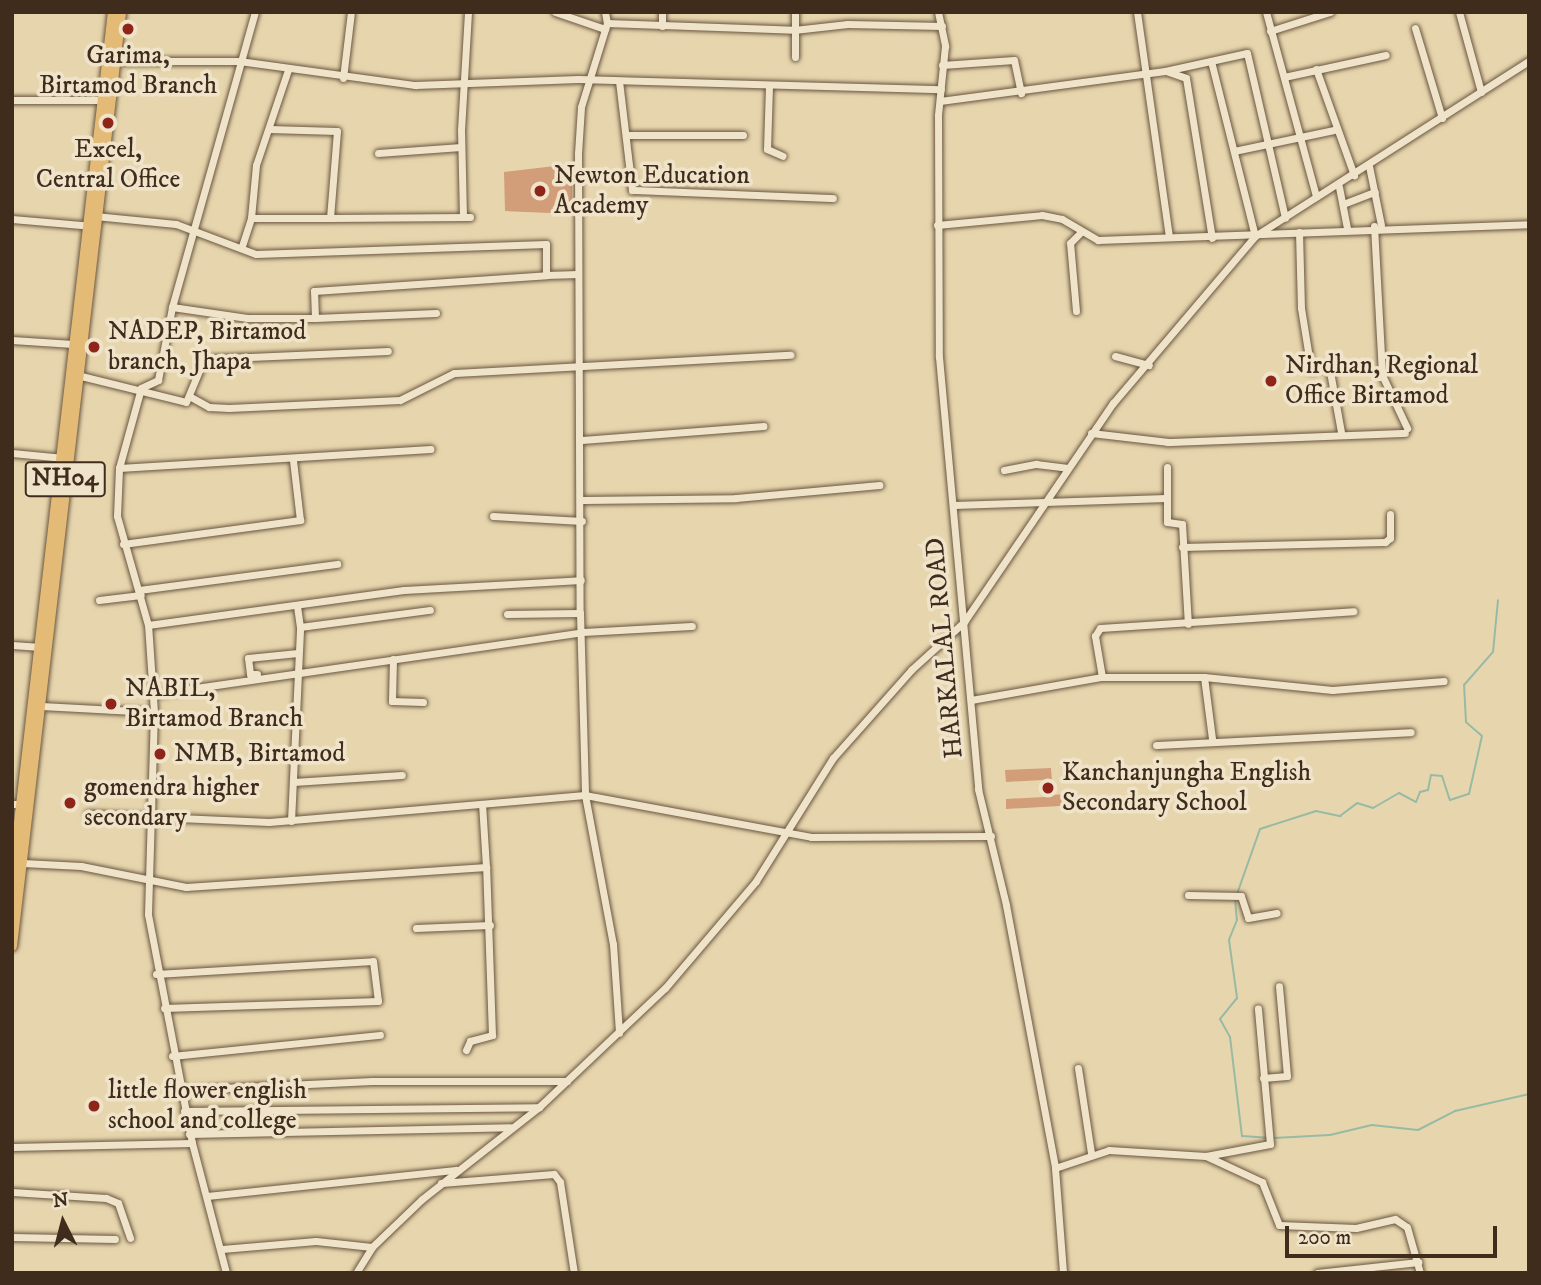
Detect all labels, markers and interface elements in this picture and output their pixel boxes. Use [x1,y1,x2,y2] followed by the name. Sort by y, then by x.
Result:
[120,21,136,37] marker: Garima, Birtamod Branch
[39,40,217,102] place label: Garima, Birtamod Branch
[100,115,116,131] marker: Excel, Central Office
[36,134,180,196] place label: Excel, Central Office
[554,160,750,222] place label: Newton Education Academy
[532,183,548,199] marker: Newton Education Academy
[108,316,306,378] place label: NADEP, Birtamod branch, Jhapa
[86,339,102,355] marker: NADEP, Birtamod branch, Jhapa
[1285,350,1478,412] place label: Nirdhan, Regional Office Birtamod
[1263,373,1279,389] marker: Nirdhan, Regional Office Birtamod
[23,458,107,500] road number: NH04
[920,536,970,760] street label: HARKALAL ROAD
[125,673,303,734] place label: NABIL, Birtamod Branch
[103,696,119,712] marker: NABIL, Birtamod Branch
[174,738,345,770] place label: NMB, Birtamod
[152,746,168,762] marker: NMB, Birtamod
[1062,757,1311,818] place label: Kanchanjungha English Secondary School
[84,772,259,834] place label: gomendra higher secondary
[1040,780,1056,796] marker: Kanchanjungha English Secondary School
[62,795,78,811] marker: gomendra higher secondary
[108,1075,307,1136] place label: little flower english school and college
[86,1098,102,1114] marker: little flower english school and college
[28,1187,98,1257] north arrow
[52,1188,70,1213] text: N
[1289,1212,1501,1256] scale bar
[1298,1225,1351,1251] text: 200 m

